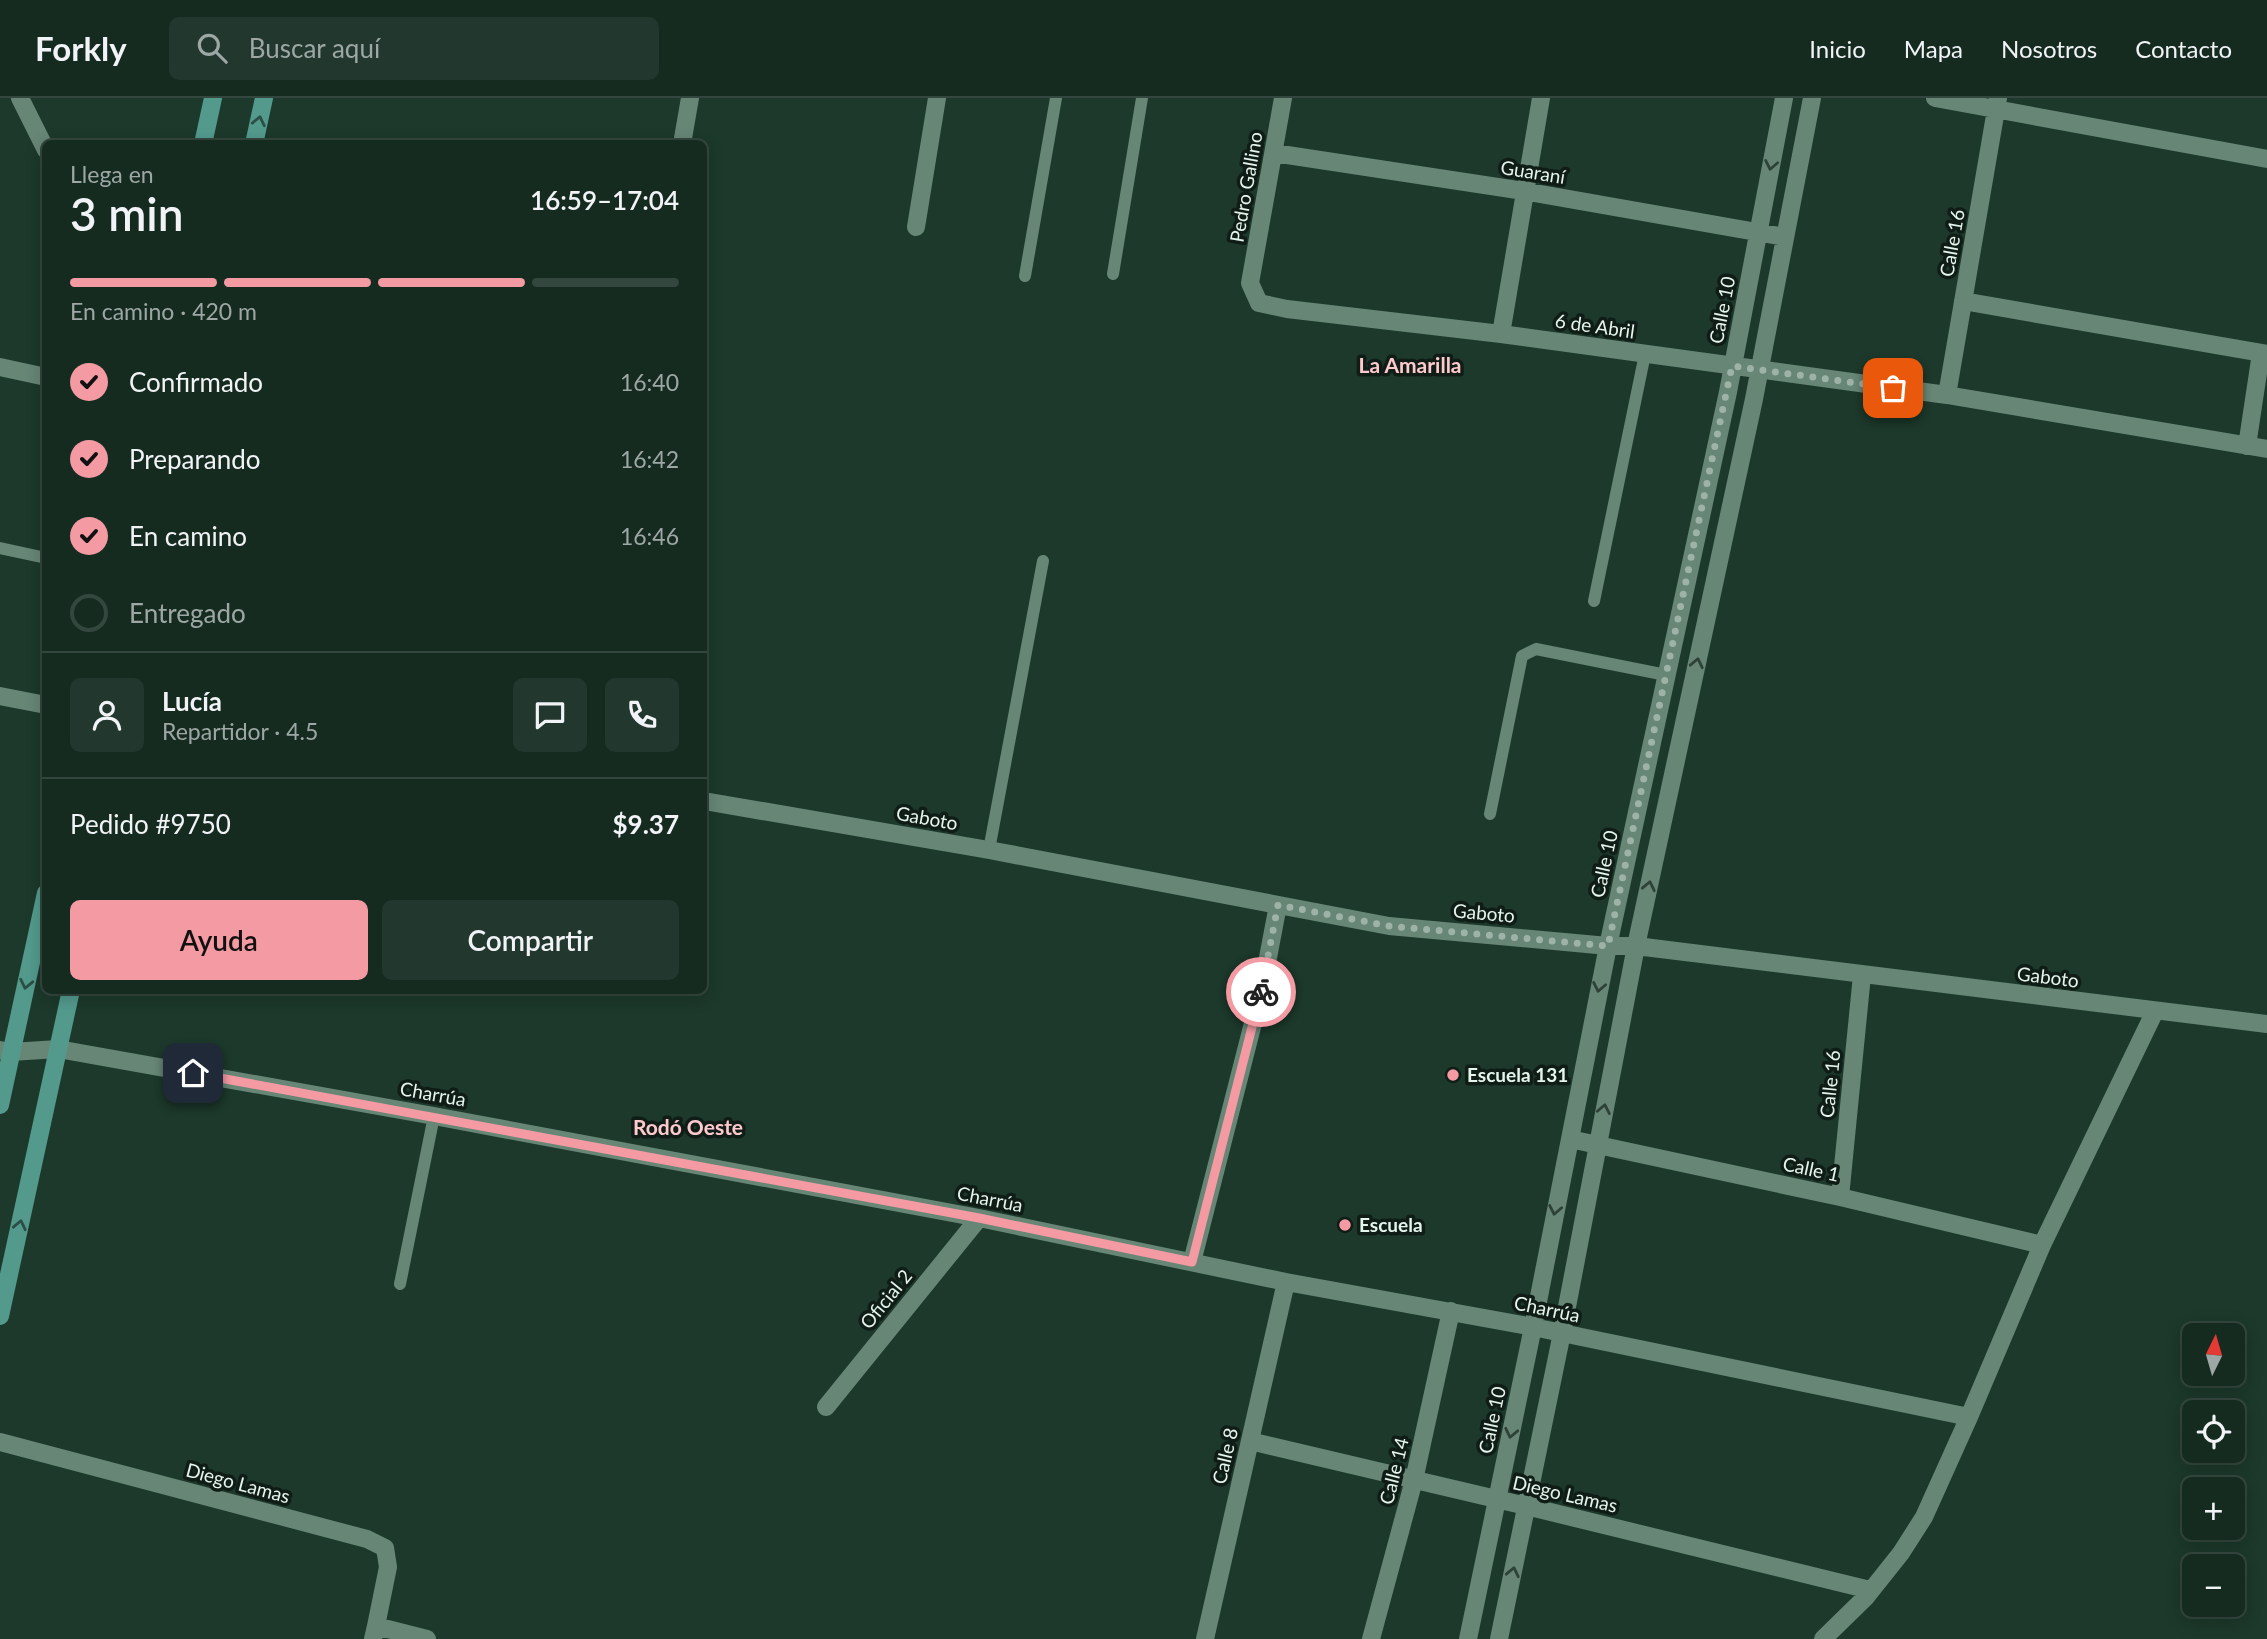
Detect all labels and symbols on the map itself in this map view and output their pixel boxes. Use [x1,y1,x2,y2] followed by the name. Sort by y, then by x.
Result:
[250,115,265,127] one-way arrow
[1224,130,1267,244] street label: Pedro Gallino
[1499,155,1568,188] street label: Guaraní
[1765,159,1780,171] one-way arrow
[1934,207,1969,278] street label: Calle 16
[1704,274,1739,345] street label: Calle 10
[1554,309,1636,342] street label: 6 de Abril
[1358,352,1462,377] district label: La Amarilla
[1863,358,1923,418] pin
[1688,657,1703,669] one-way arrow
[895,801,960,834] street label: Gaboto
[1585,828,1622,900] street label: Calle 10
[1641,880,1656,892] one-way arrow
[1452,898,1516,927] street label: Gaboto
[1226,957,1296,1027] courier
[2016,961,2080,992] street label: Gaboto
[20,978,34,990] one-way arrow
[1593,981,1608,993] one-way arrow
[163,1043,223,1103] pin
[1815,1049,1844,1119] street label: Calle 16
[1467,1063,1568,1086] place label: Escuela 131
[1445,1067,1461,1083] marker: Escuela 131
[398,1076,468,1111] street label: Charrúa
[1596,1103,1611,1115] one-way arrow
[633,1114,743,1139] district label: Rodó Oeste
[1781,1151,1841,1186] street label: Calle 1
[955,1181,1025,1216] street label: Charrúa
[1549,1204,1564,1216] one-way arrow
[1359,1213,1423,1236] place label: Escuela
[1337,1217,1353,1233] marker: Escuela
[11,1219,26,1231] one-way arrow
[855,1264,916,1333] street label: Oficial 2
[1512,1290,1582,1327] street label: Charrúa
[2182,1323,2245,1386] north arrow
[1473,1384,1510,1456] street label: Calle 10
[1207,1426,1242,1486] street label: Calle 8
[1504,1427,1519,1439] one-way arrow
[1374,1435,1413,1507] street label: Calle 14
[184,1458,293,1507] street label: Diego Lamas
[1511,1470,1620,1517] street label: Diego Lamas
[1504,1566,1519,1578] one-way arrow

